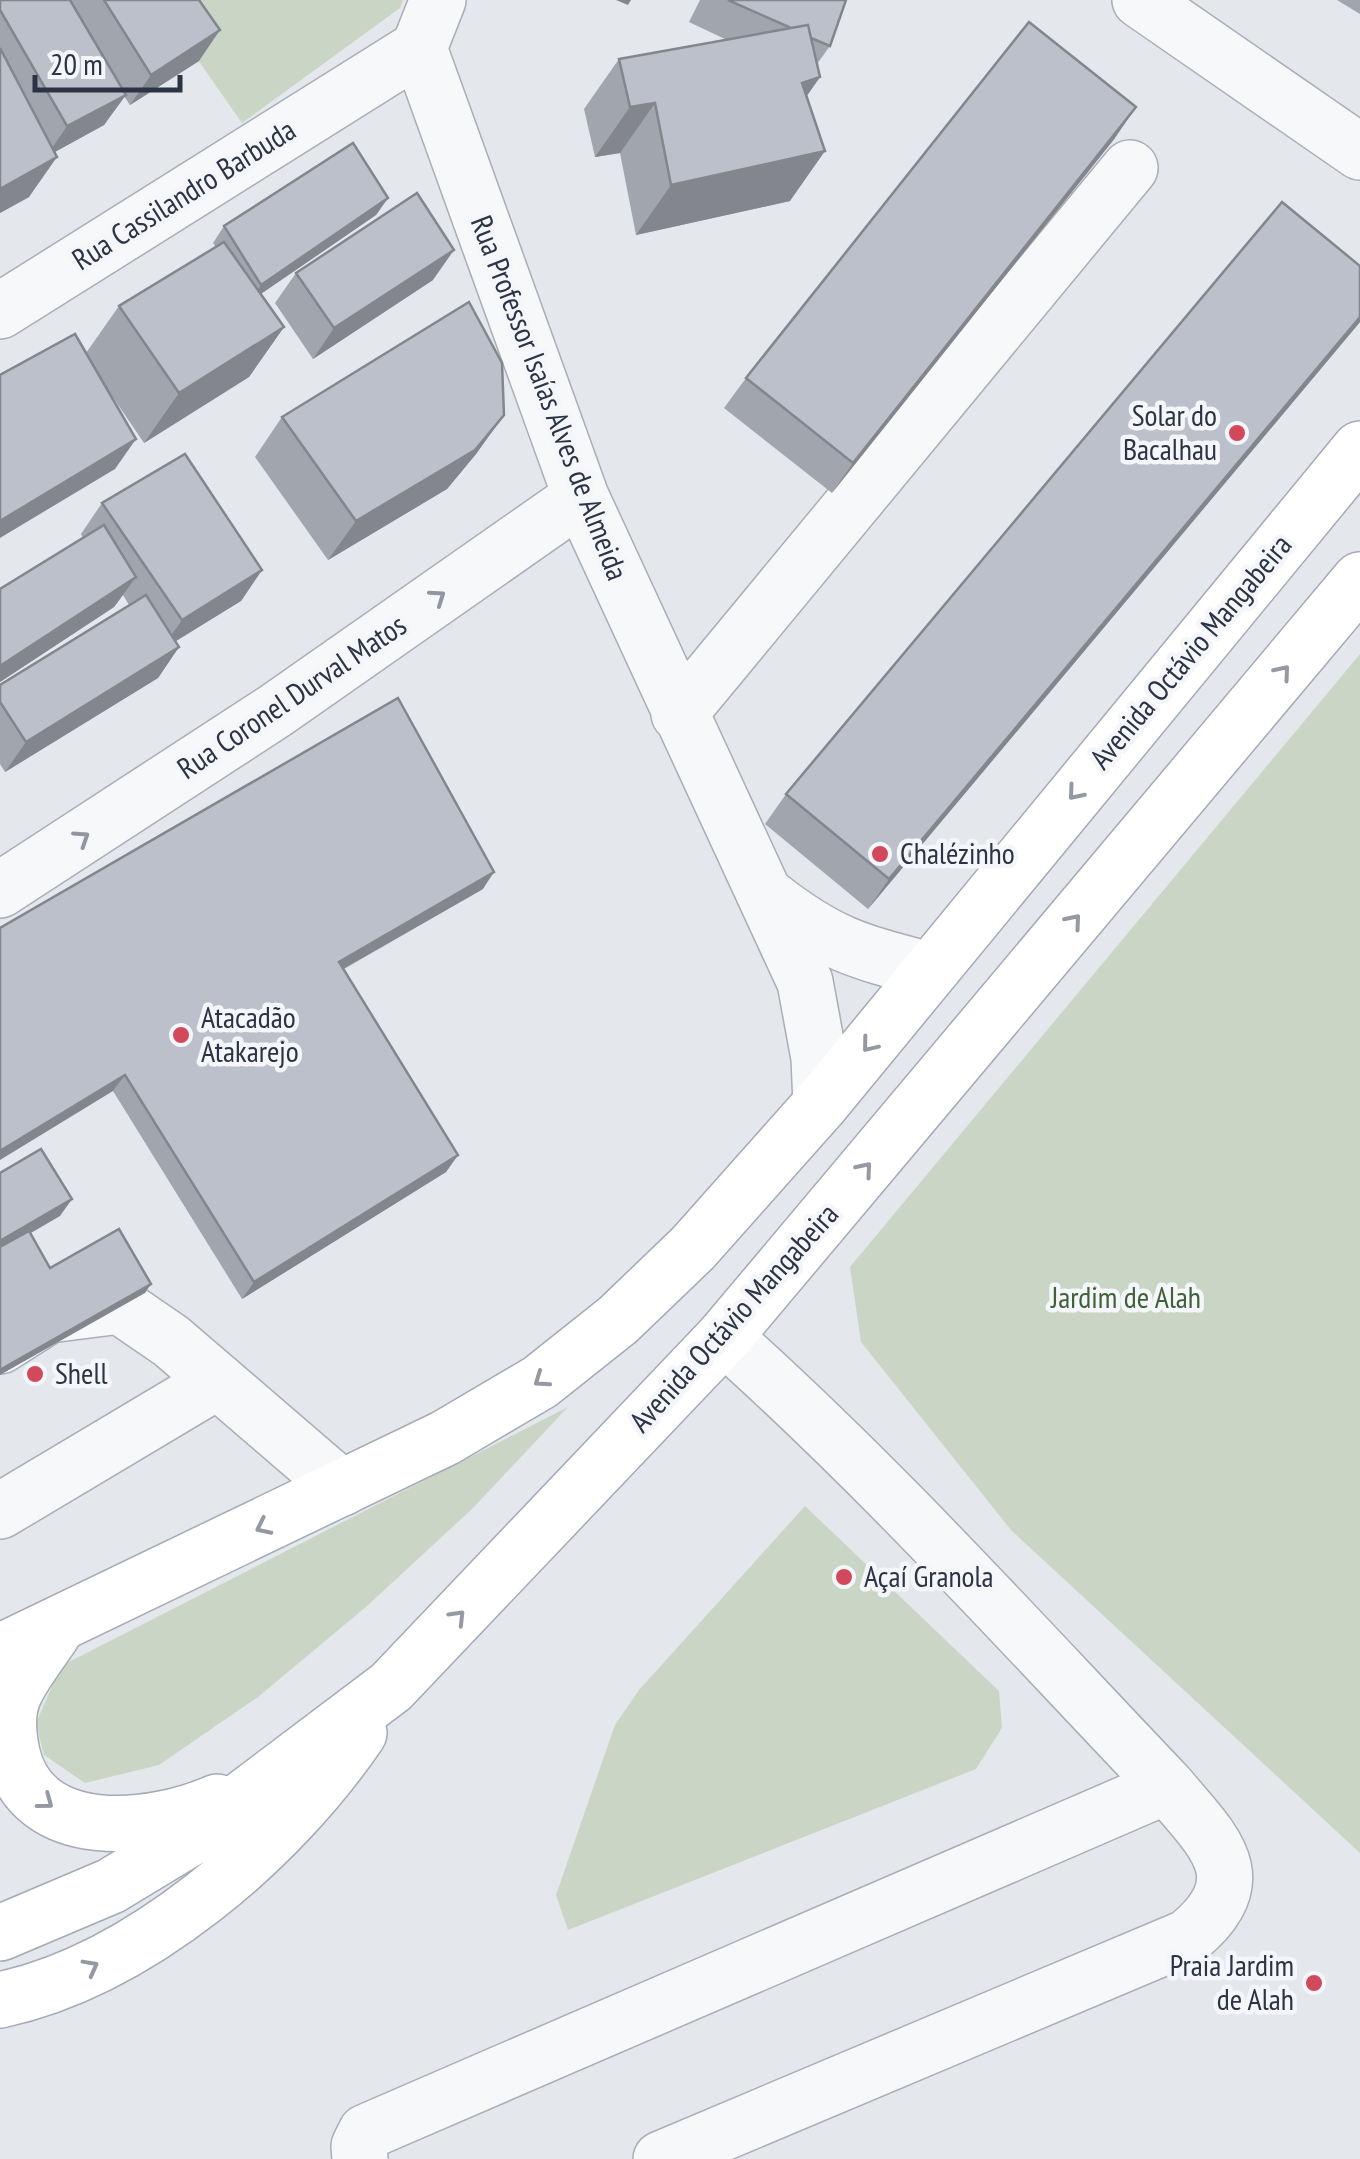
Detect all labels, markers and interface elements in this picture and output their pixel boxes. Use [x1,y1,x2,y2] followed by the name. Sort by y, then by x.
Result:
[35,30,180,92] scale bar
[50,44,103,83] text: 20 m
[64,109,302,278] street label: Rua Cassilandro Barbuda
[463,210,638,585] street label: Rua Professor Isaías Alves de Almeida
[1123,395,1217,468] place label: Solar do Bacalhau
[1226,422,1248,444] marker: Solar do Bacalhau
[1080,526,1299,776] street label: Avenida Octávio Mangabeira
[427,591,446,609] one-way arrow
[169,605,413,787] street label: Rua Coronel Durval Matos
[1271,665,1289,683] one-way arrow
[1068,782,1086,800] one-way arrow
[71,831,89,850] one-way arrow
[900,833,1015,872] place label: Chalézinho
[869,843,891,865] marker: Chalézinho
[1062,914,1080,932] one-way arrow
[201,997,299,1070] place label: Atacadão Atakarejo
[170,1024,192,1046] marker: Atacadão Atakarejo
[863,1033,881,1051] one-way arrow
[853,1163,871,1181] one-way arrow
[620,1194,846,1440] street label: Avenida Octávio Mangabeira
[1050,1277,1201,1316] park label: Jardim de Alah
[55,1353,107,1392] place label: Shell
[24,1363,46,1385] marker: Shell
[534,1368,553,1386] one-way arrow
[255,1514,273,1534] one-way arrow
[864,1556,994,1595] place label: Açaí Granola
[833,1566,855,1588] marker: Açaí Granola
[446,1610,464,1628] one-way arrow
[35,1790,53,1807] one-way arrow
[1170,1945,1294,2018] place label: Praia Jardim de Alah
[80,1959,98,1979] one-way arrow
[1303,1972,1325,1994] marker: Praia Jardim de Alah

